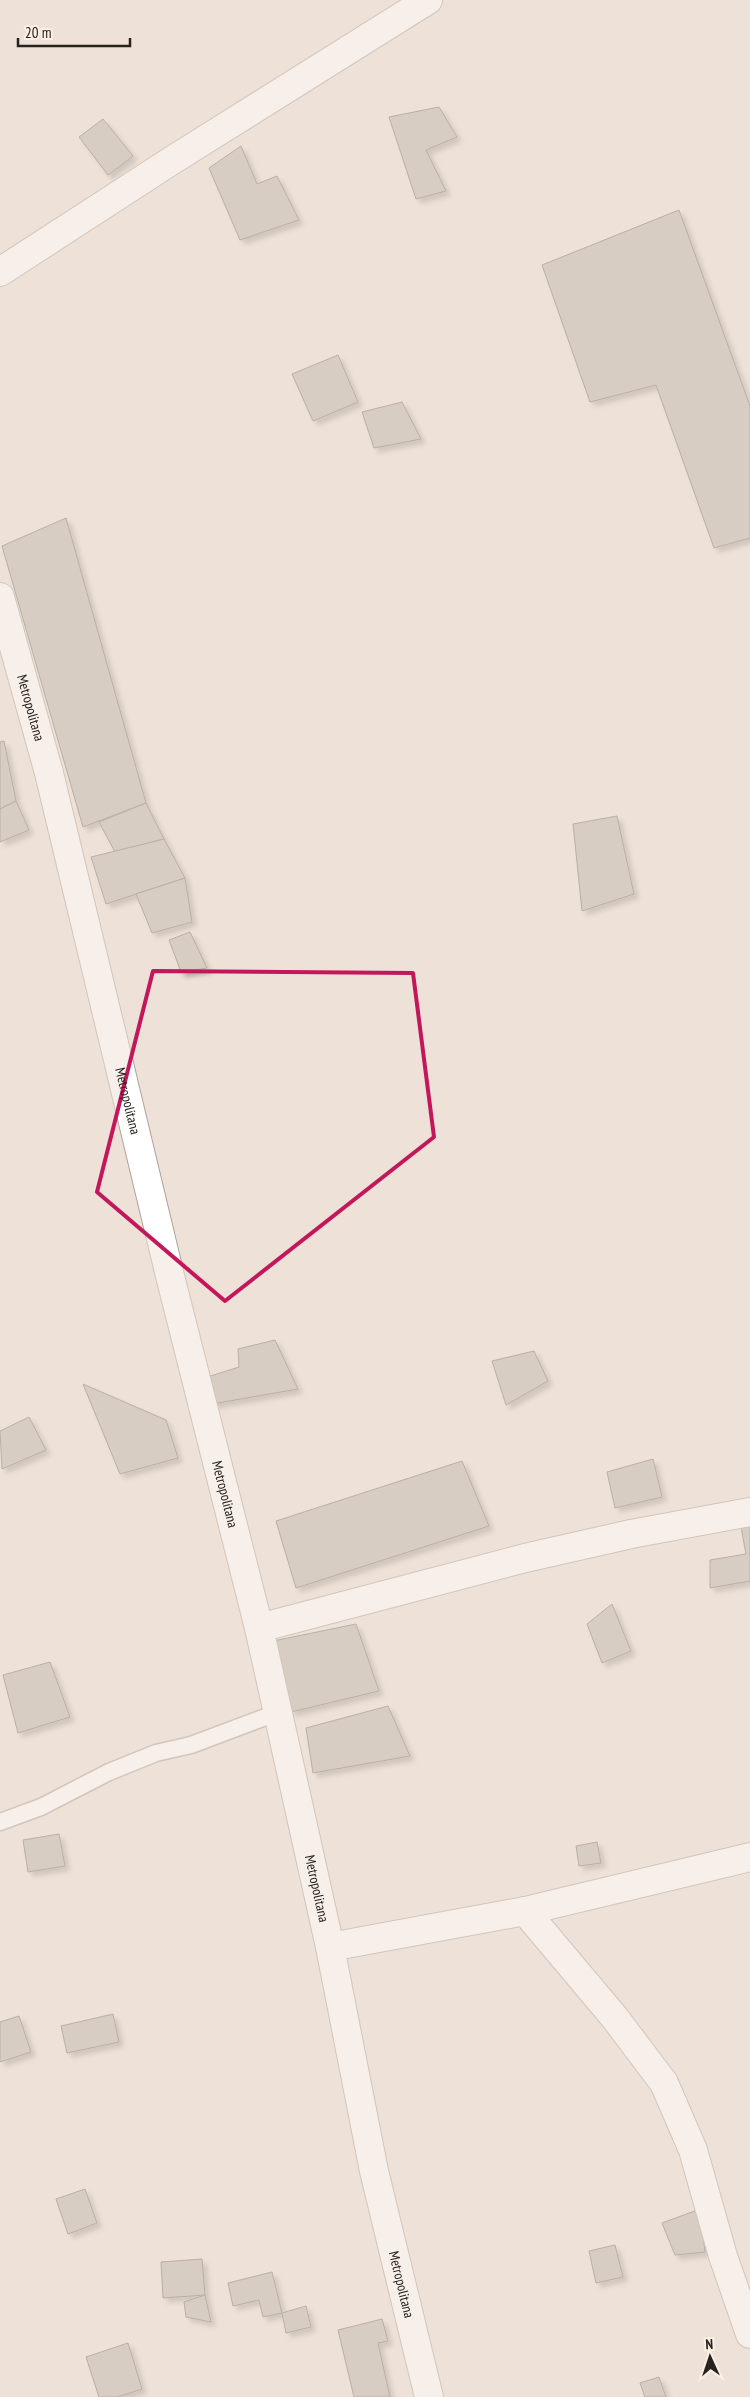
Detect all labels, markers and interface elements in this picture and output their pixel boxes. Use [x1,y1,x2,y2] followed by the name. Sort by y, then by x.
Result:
[18,15,130,47] scale bar
[25,23,51,42] text: 20 m
[13,673,49,743] street label: Metropolitana
[111,1066,145,1136] street label: Metropolitana
[208,1459,242,1529] street label: Metropolitana
[301,1853,333,1924] street label: Metropolitana
[385,2249,418,2320] street label: Metropolitana
[685,2332,735,2382] north arrow
[705,2335,714,2353] text: N

